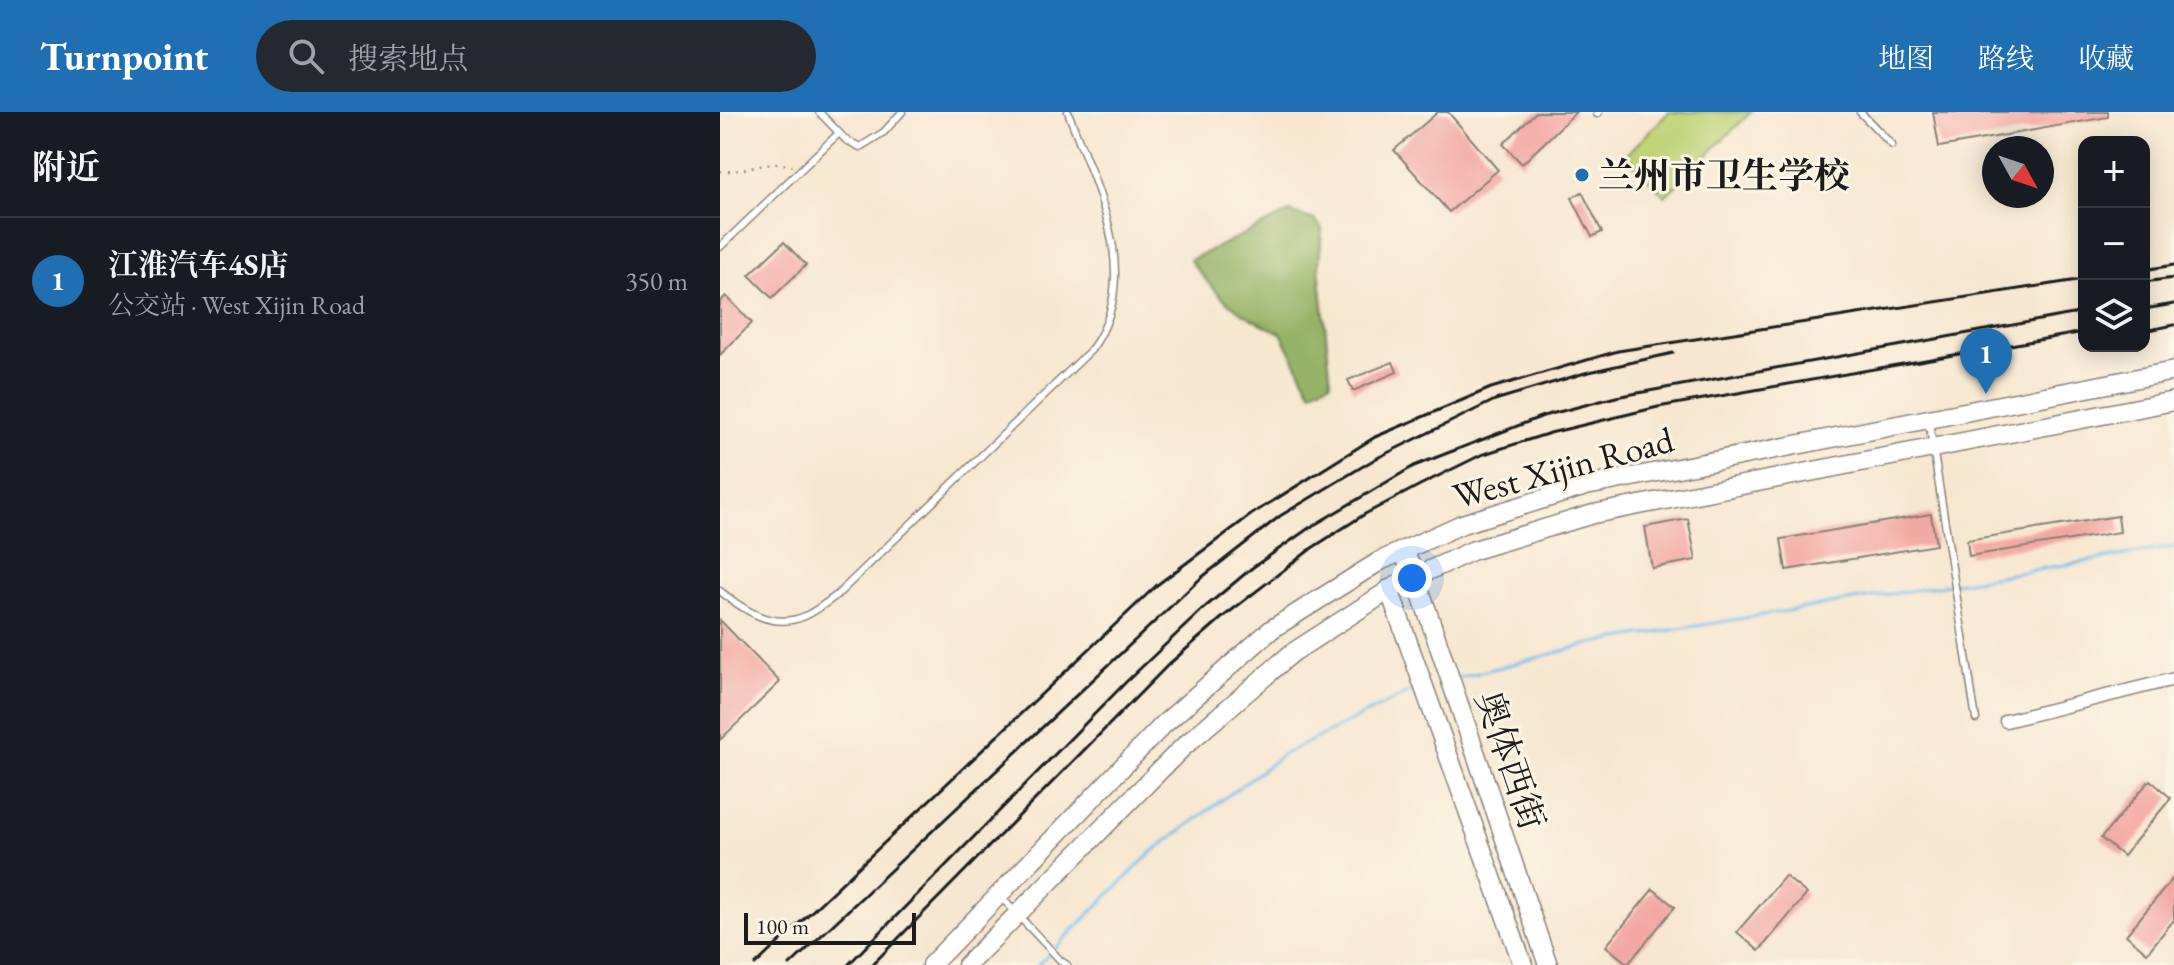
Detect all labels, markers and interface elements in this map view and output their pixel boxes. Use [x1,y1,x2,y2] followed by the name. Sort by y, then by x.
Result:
[256,20,816,92] search box
[40,32,208,81] text: Turnpoint
[284,34,328,78] icon: search
[348,39,468,78] text: 搜索地点
[1878,40,1934,76] text: 地图
[1978,40,2034,76] text: 路线
[2078,40,2134,76] text: 收藏
[1982,136,2054,208] north arrow
[2078,136,2150,352] map controls
[2078,136,2150,208] button: +
[32,145,100,189] text: 附近
[1598,152,1850,199] place label: 兰州市卫生学校
[1573,166,1591,184] marker: 兰州市卫生学校
[2078,208,2150,280] button: −
[108,245,289,284] text: 江淮汽车4S店
[51,264,65,298] text: 1
[625,264,688,298] text: 350 m
[2078,280,2150,352] button: layers
[108,288,365,322] text: 公交站 · West Xijin Road
[1960,328,2012,394] pin: 1
[1448,415,1679,519] street label: West Xijin Road
[1392,558,1432,598] your location
[1465,684,1556,836] street label: 奥体西街
[744,909,916,945] scale bar
[756,912,809,941] text: 100 m

